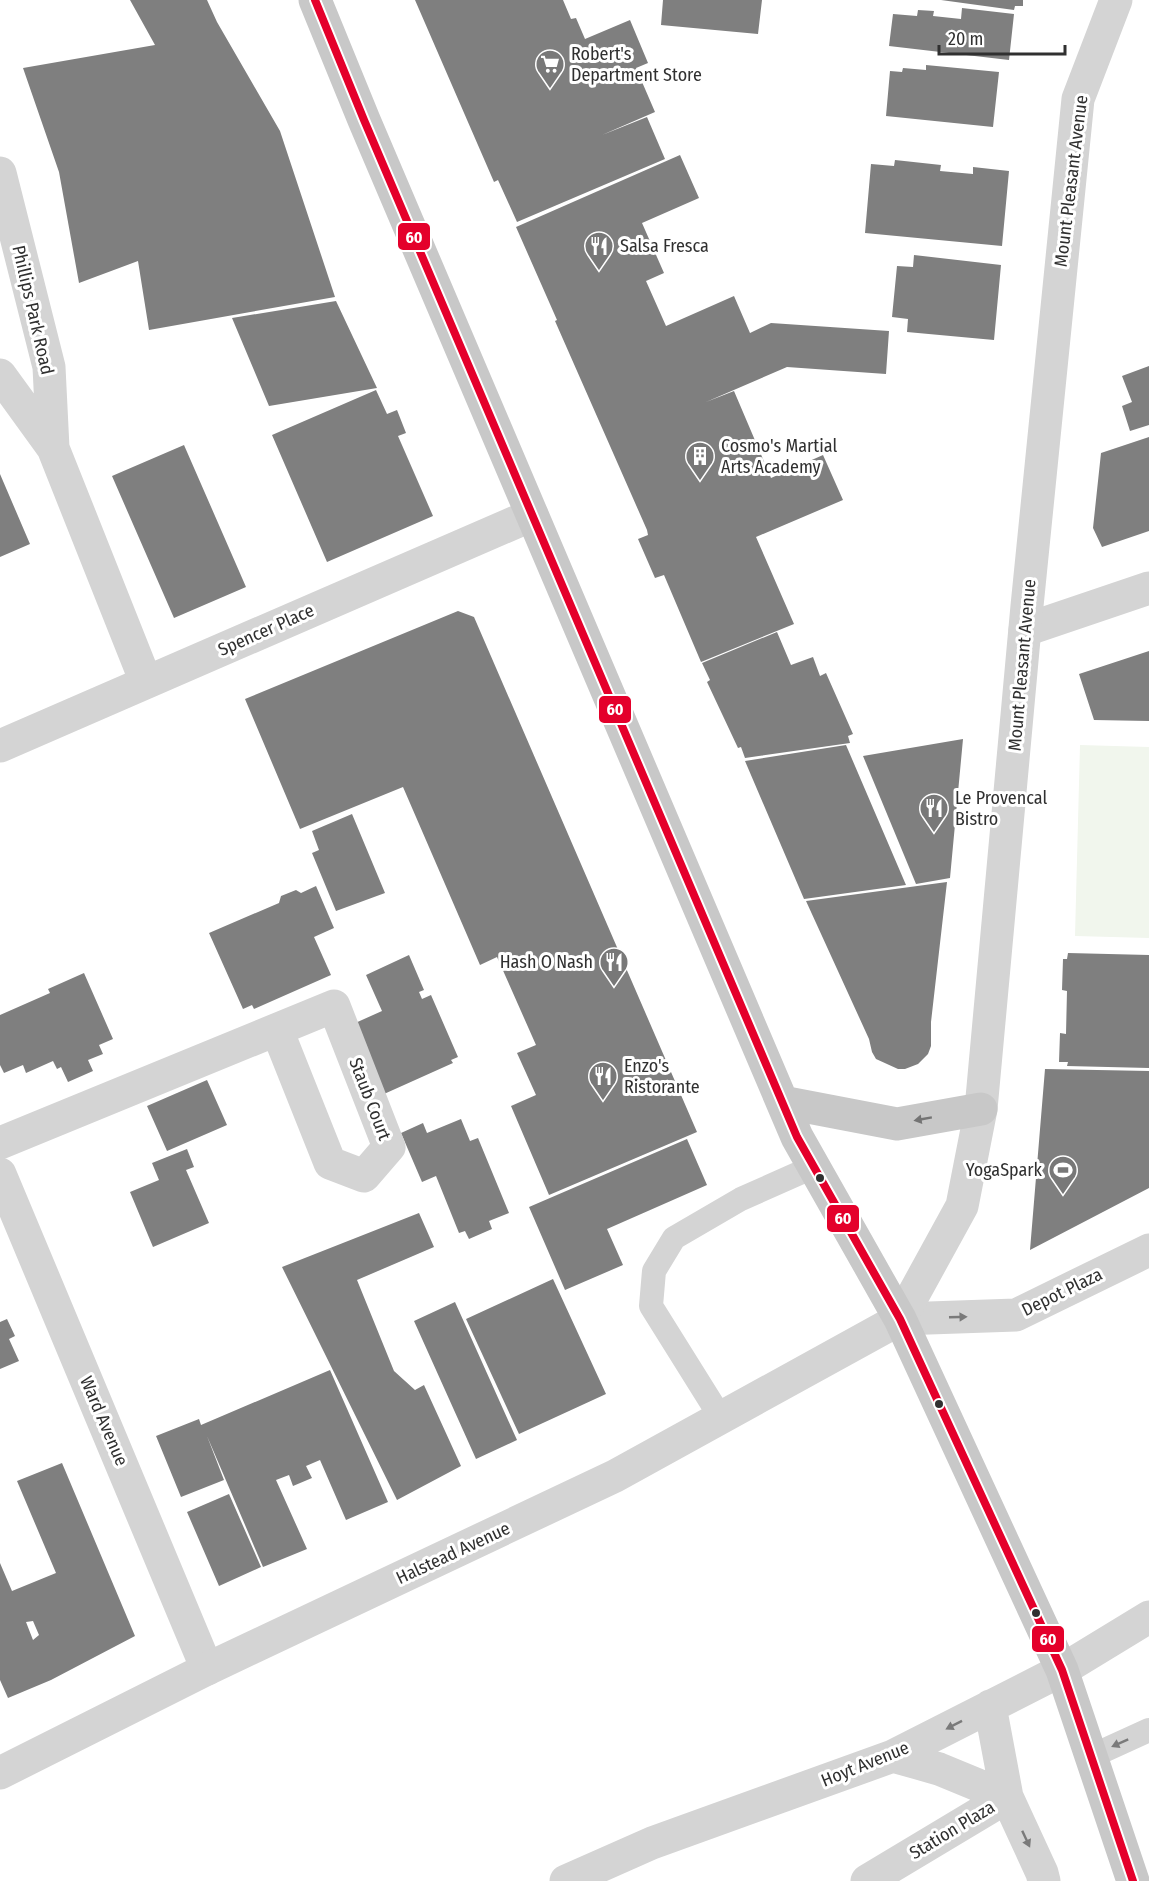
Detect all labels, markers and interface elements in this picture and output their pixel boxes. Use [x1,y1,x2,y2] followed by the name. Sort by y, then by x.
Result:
[939,18,1065,56] scale bar
[948,28,983,50] text: 20 m
[571,43,702,86] place label: Robert's Department Store
[534,48,566,90] supermarket icon: Robert's Department Store
[1050,94,1092,268] street label: Mount Pleasant Avenue
[397,222,431,251] line badge: 60
[405,228,423,247] text: 60
[583,230,615,272] restaurant icon: Salsa Fresca
[620,235,709,257] place label: Salsa Fresca
[7,243,59,377] street label: Phillips Park Road
[721,435,837,478] place label: Cosmo's Martial Arts Academy
[684,440,716,482] building icon: Cosmo's Martial Arts Academy
[1004,578,1040,752] street label: Mount Pleasant Avenue
[215,599,317,661] street label: Spencer Place
[598,695,632,724] line badge: 60
[606,700,624,719] text: 60
[955,787,1047,830] place label: Le Provencal Bistro
[918,792,950,834] restaurant icon: Le Provencal Bistro
[598,946,630,988] restaurant icon: Hash O Nash
[500,951,593,973] place label: Hash O Nash
[344,1055,396,1143] street label: Staub Court
[624,1055,700,1098] place label: Enzo's Ristorante
[587,1060,619,1102] restaurant icon: Enzo's Ristorante
[914,1115,933,1124] one-way arrow
[1047,1154,1079,1196] sports icon: YogaSpark
[966,1159,1043,1181] place label: YogaSpark
[814,1172,826,1184] unlabelled marker
[826,1204,860,1233] line badge: 60
[834,1209,852,1228] text: 60
[1018,1263,1106,1321] street label: Depot Plaza
[949,1312,968,1322] one-way arrow
[75,1373,133,1469] street label: Ward Avenue
[933,1398,945,1410] unlabelled marker
[393,1517,514,1589] street label: Halstead Avenue
[1030,1607,1042,1619] unlabelled marker
[1031,1625,1065,1653] line badge: 60
[1039,1630,1057,1649] text: 60
[945,1720,962,1730] one-way arrow
[818,1736,912,1792] street label: Hoyt Avenue
[1112,1738,1129,1747] one-way arrow
[905,1796,999,1864] street label: Station Plaza
[1022,1830,1031,1847] one-way arrow

